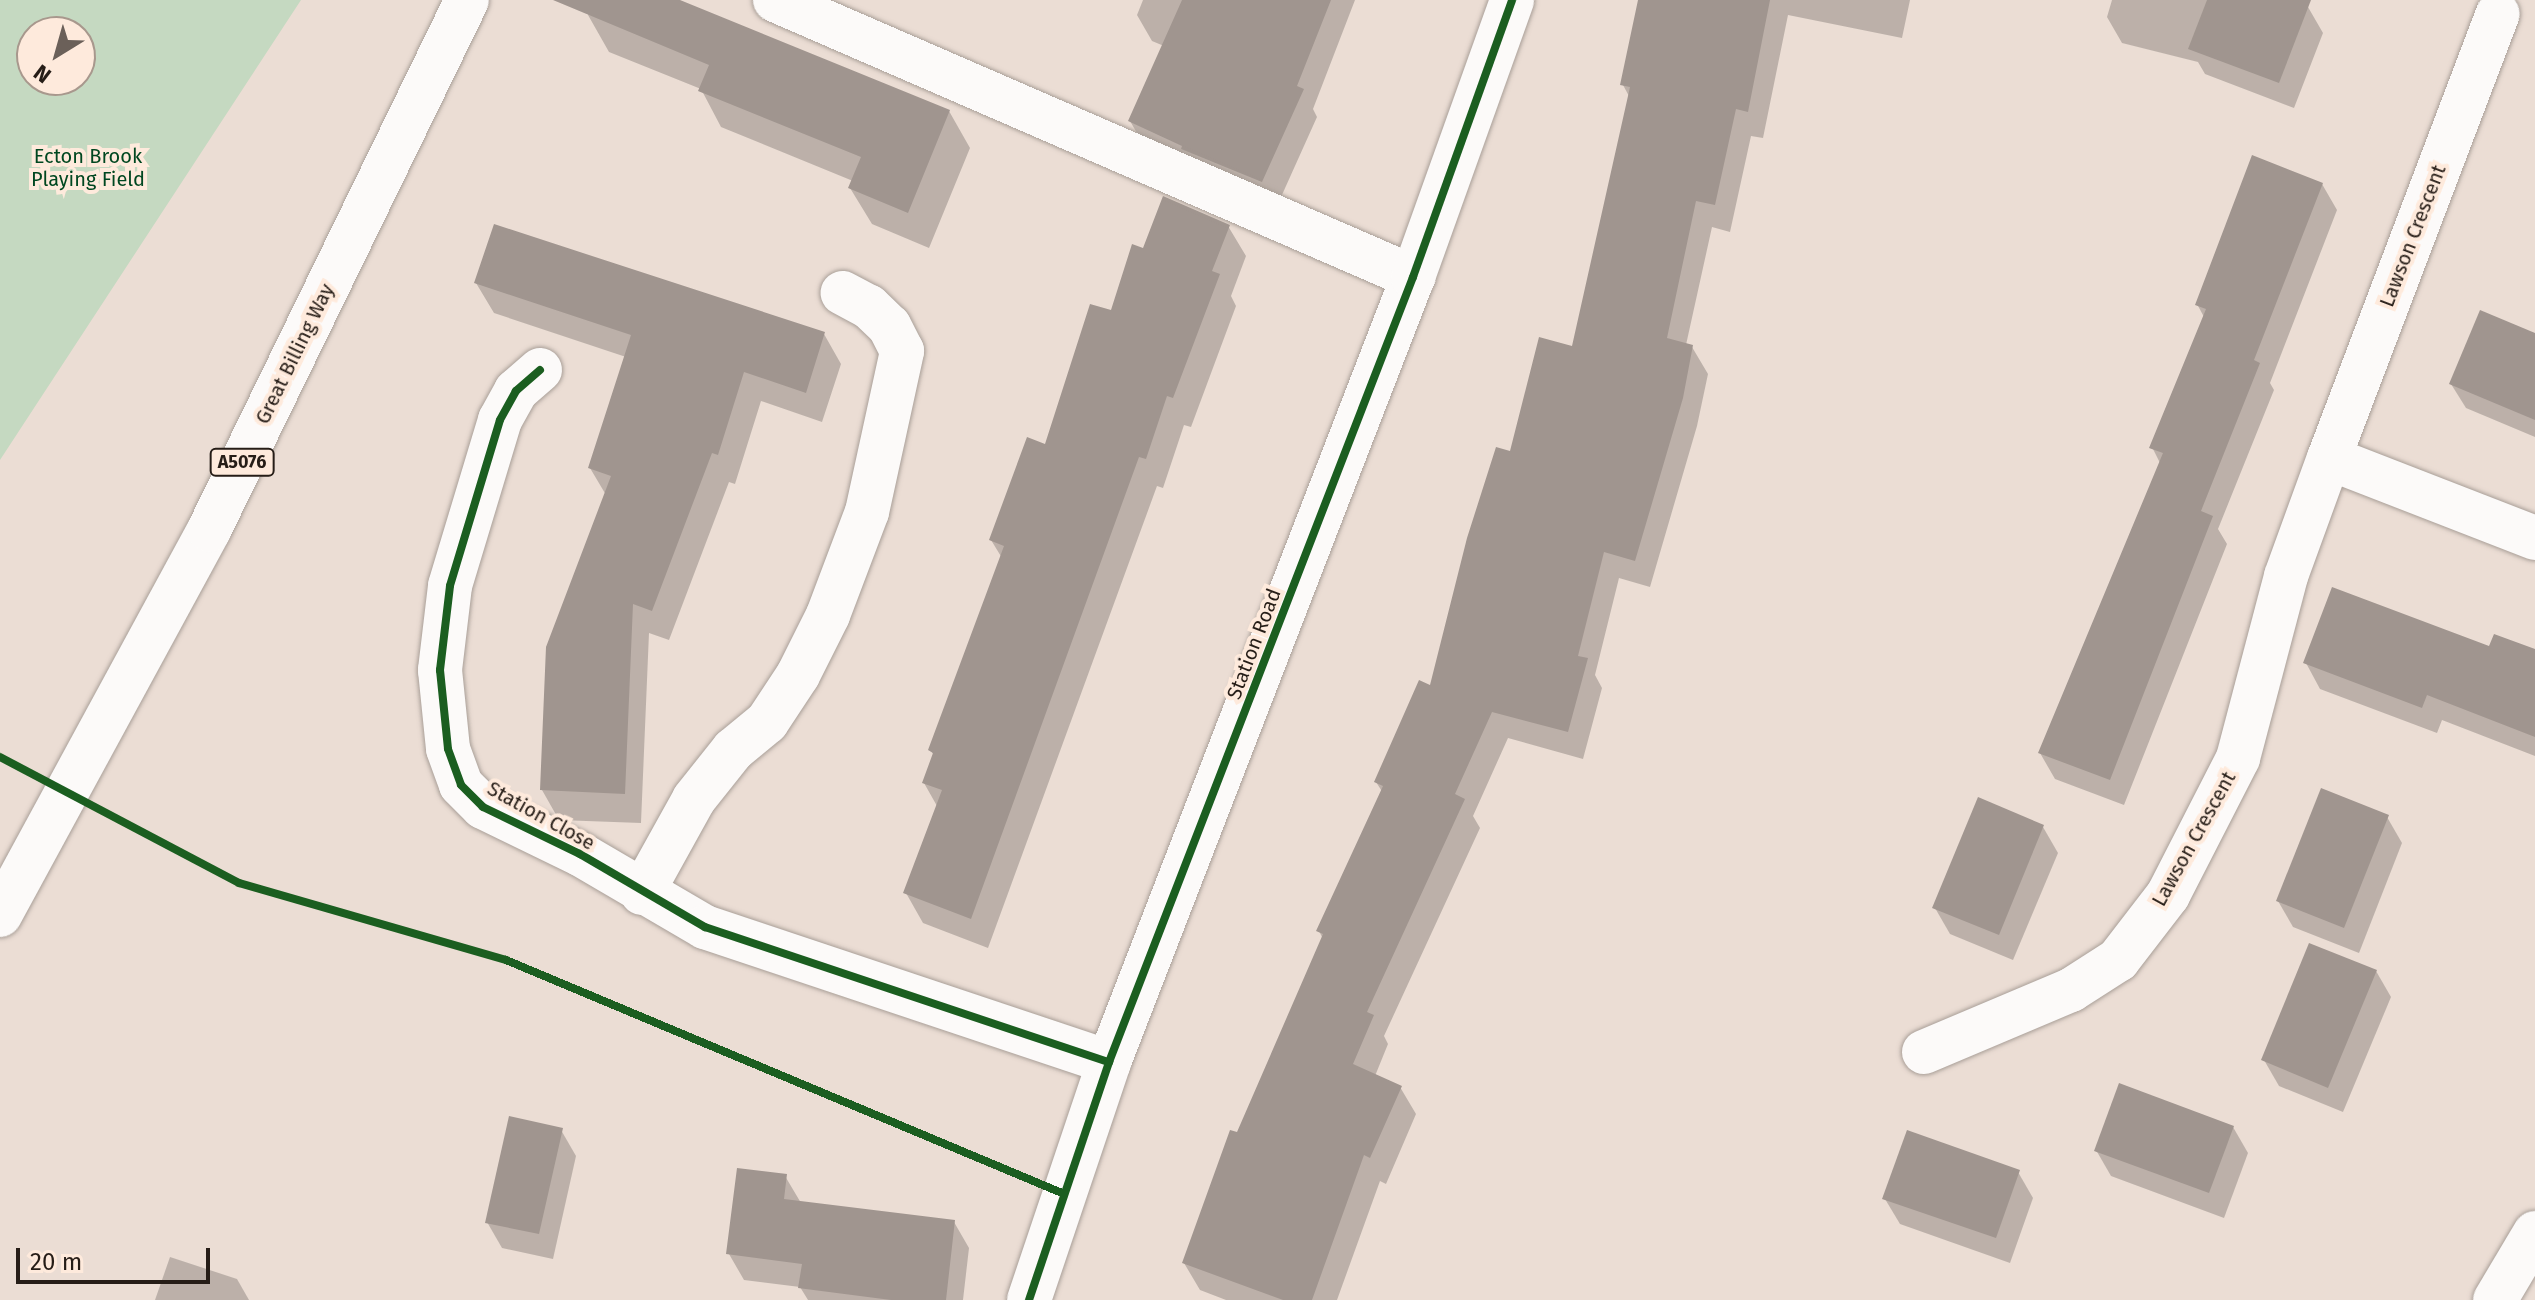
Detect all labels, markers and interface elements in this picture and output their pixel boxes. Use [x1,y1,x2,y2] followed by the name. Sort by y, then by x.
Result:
[16,16,96,96] north arrow
[29,59,56,89] text: N
[31,144,145,191] park label: Ecton Brook Playing Field
[2375,162,2451,310] street label: Lawson Crescent
[251,280,339,428] street label: Great Billing Way
[208,448,276,476] road number: A5076
[1222,585,1286,703] street label: Station Road
[2147,768,2241,910] street label: Lawson Crescent
[483,777,599,855] street label: Station Close
[20,1232,214,1282] scale bar
[30,1248,82,1276] text: 20 m

